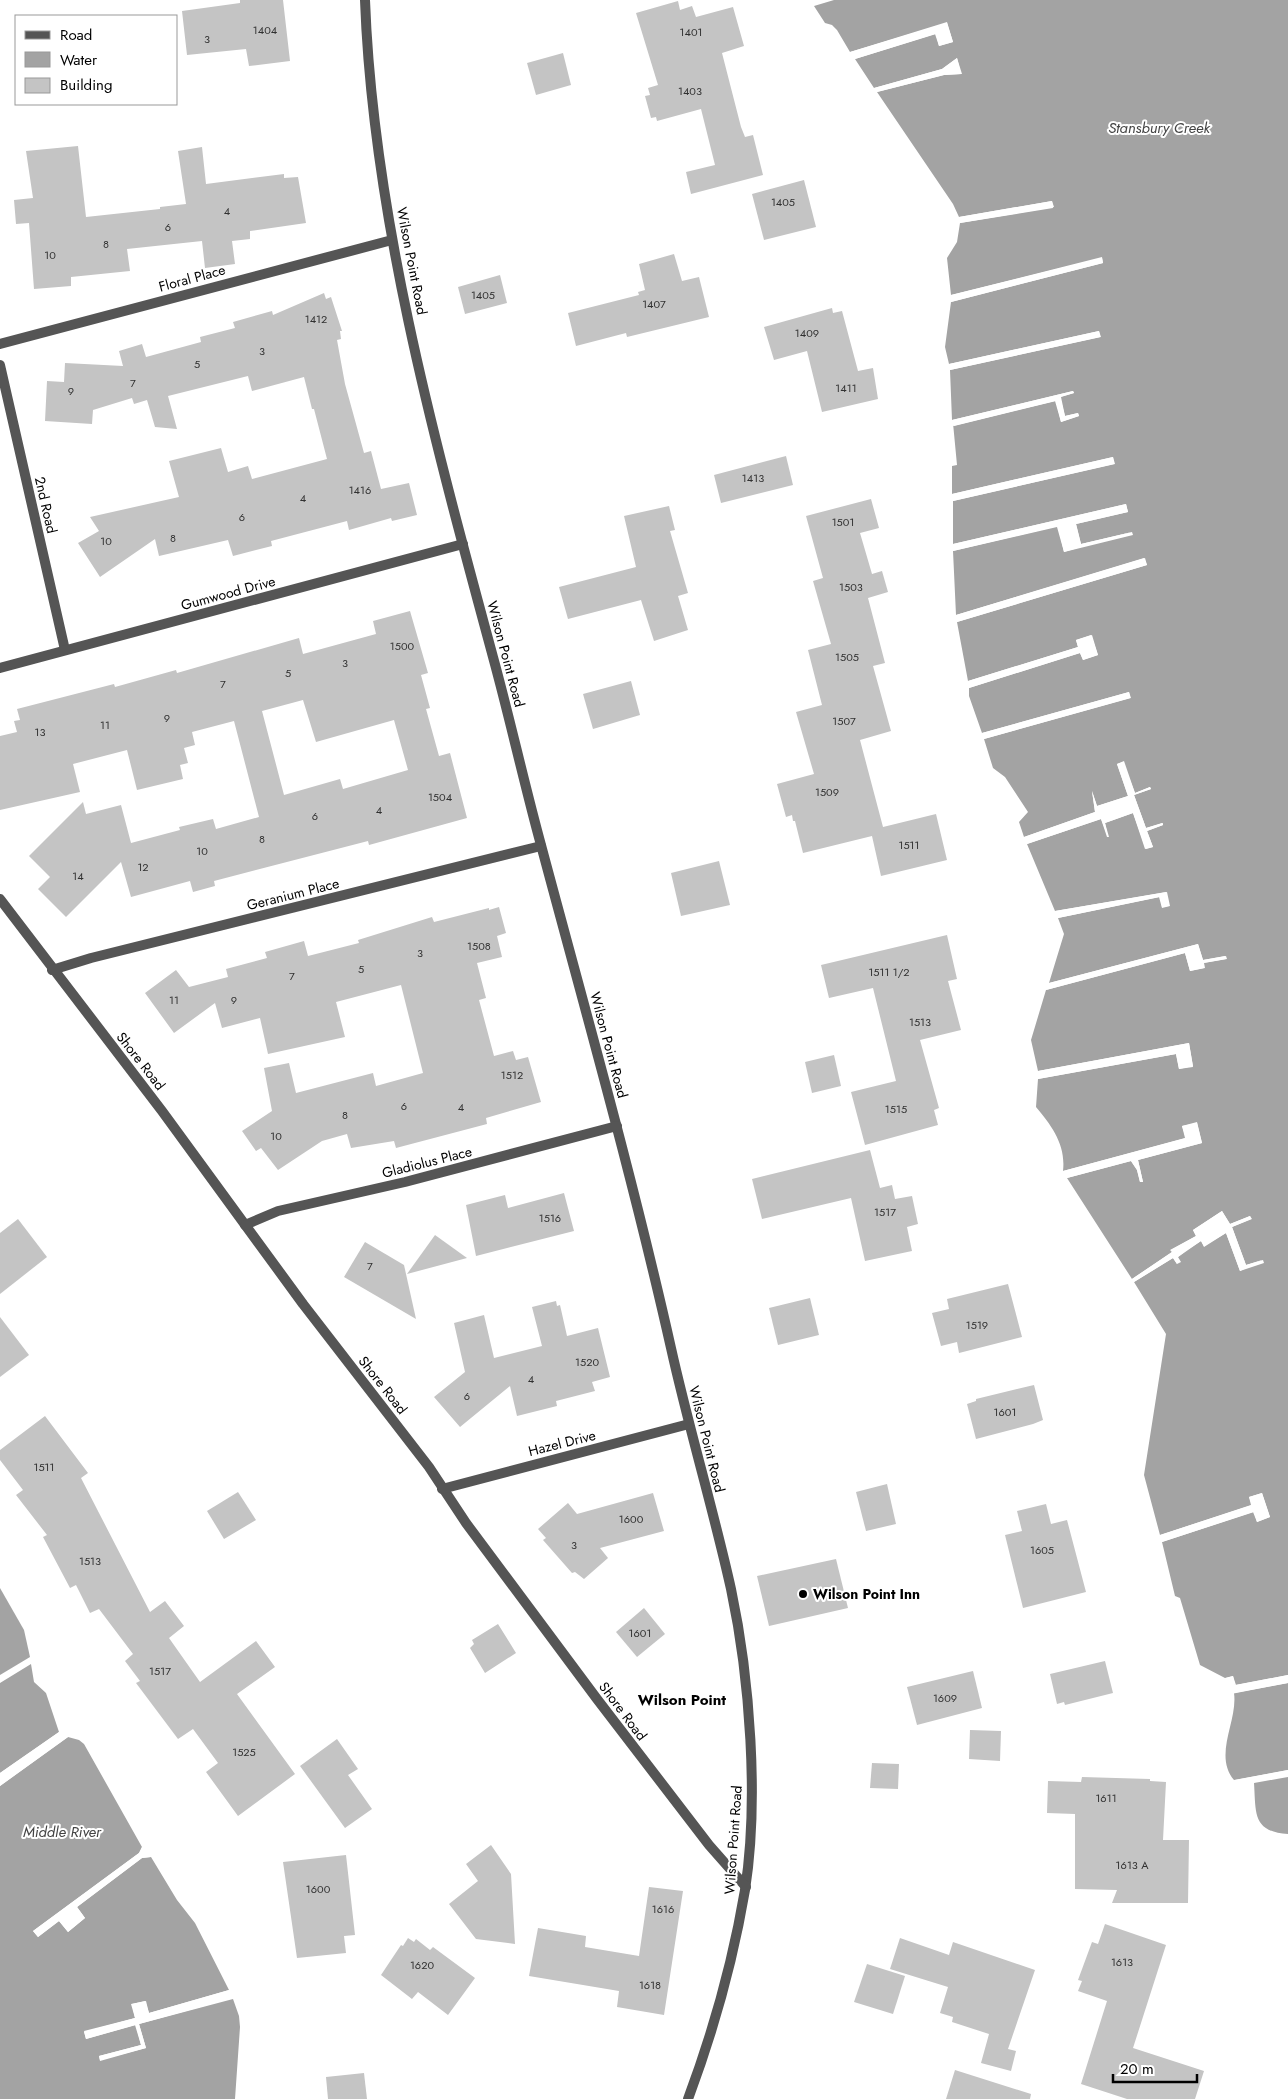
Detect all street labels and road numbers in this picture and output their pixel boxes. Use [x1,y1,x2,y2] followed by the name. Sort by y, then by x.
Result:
[392,205,432,317] street label: Wilson Point Road
[156,259,228,297] street label: Floral Place
[30,475,62,535] street label: 2nd Road
[179,571,277,615] street label: Gumwood Drive
[482,599,530,709] street label: Wilson Point Road
[245,873,341,915] street label: Geranium Place
[585,990,633,1100] street label: Wilson Point Road
[112,1028,170,1094] street label: Shore Road
[380,1141,474,1183] street label: Gladiolus Place
[354,1352,412,1418] street label: Shore Road
[684,1384,730,1494] street label: Wilson Point Road
[526,1425,598,1461] street label: Hazel Drive
[594,1677,652,1745] street label: Shore Road
[719,1785,747,1895] street label: Wilson Point Road

